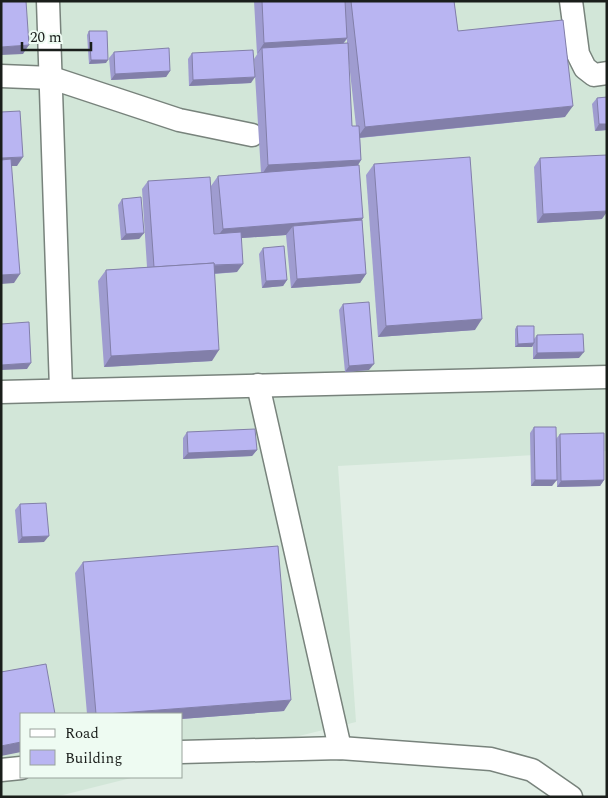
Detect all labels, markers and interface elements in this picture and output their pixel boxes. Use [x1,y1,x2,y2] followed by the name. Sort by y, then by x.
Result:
[22,20,91,52] scale bar
[30,26,62,49] text: 20 m
[20,713,182,778] legend
[65,722,99,745] text: Road
[65,747,122,770] text: Building

